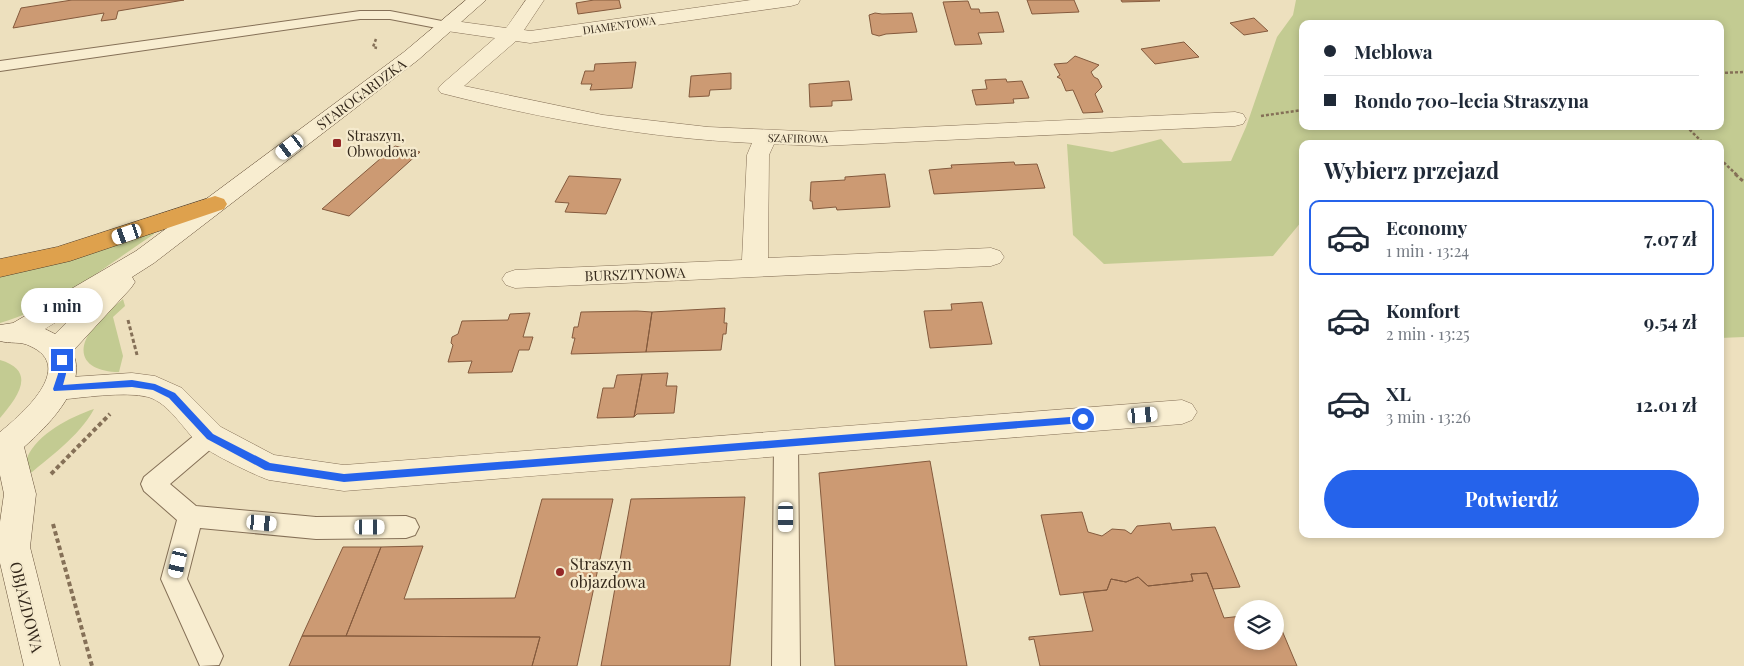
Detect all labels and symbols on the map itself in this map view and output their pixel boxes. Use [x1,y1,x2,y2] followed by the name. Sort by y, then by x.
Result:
[582,12,656,38] street label: DIAMENTOWA
[312,54,410,134] street label: STAROGARDZKA
[347,126,417,161] place label: Straszyn, Obwodowa
[768,130,828,146] street label: SZAFIROWA
[273,132,306,162] car
[331,137,343,149] marker: Straszyn, Obwodowa
[110,222,143,246] car
[584,263,686,285] street label: BURSZTYNOWA
[21,288,103,322] callout: 1 min
[51,349,73,371] route end
[1127,406,1158,424] car
[1072,408,1094,430] route start
[778,502,793,532] car
[246,514,277,532] car
[355,520,385,535] car
[167,547,188,579] car
[570,553,646,592] place label: Straszyn objazdowa
[6,559,49,656] street label: OBJAZDOWA
[554,566,566,578] marker: Straszyn objazdowa

